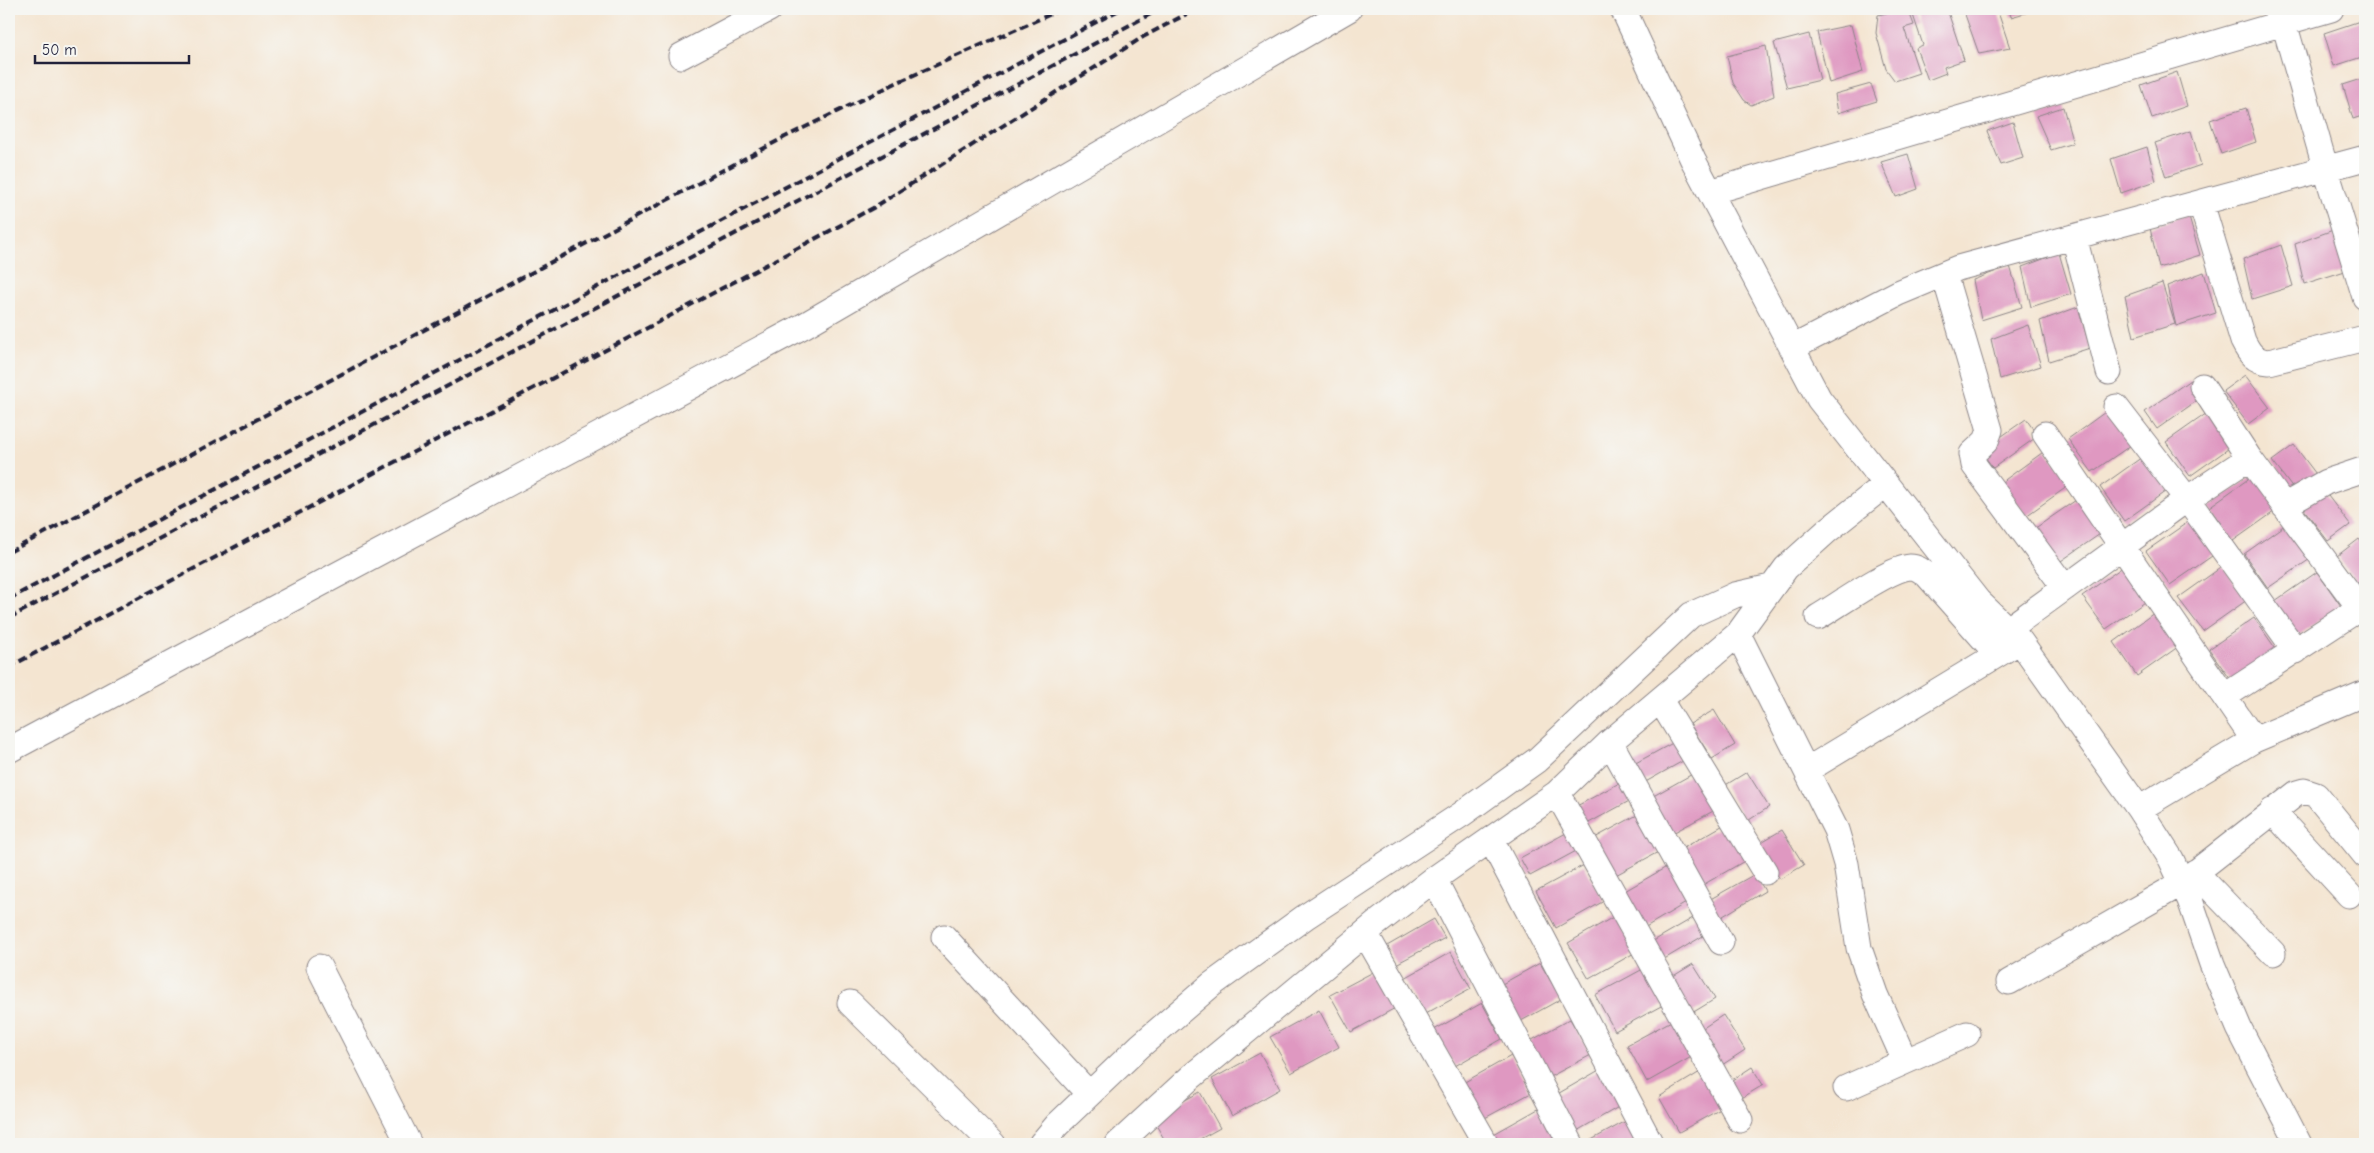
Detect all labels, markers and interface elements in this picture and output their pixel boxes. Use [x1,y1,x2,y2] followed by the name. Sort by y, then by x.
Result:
[35,32,189,64] scale bar
[42,41,77,59] text: 50 m

